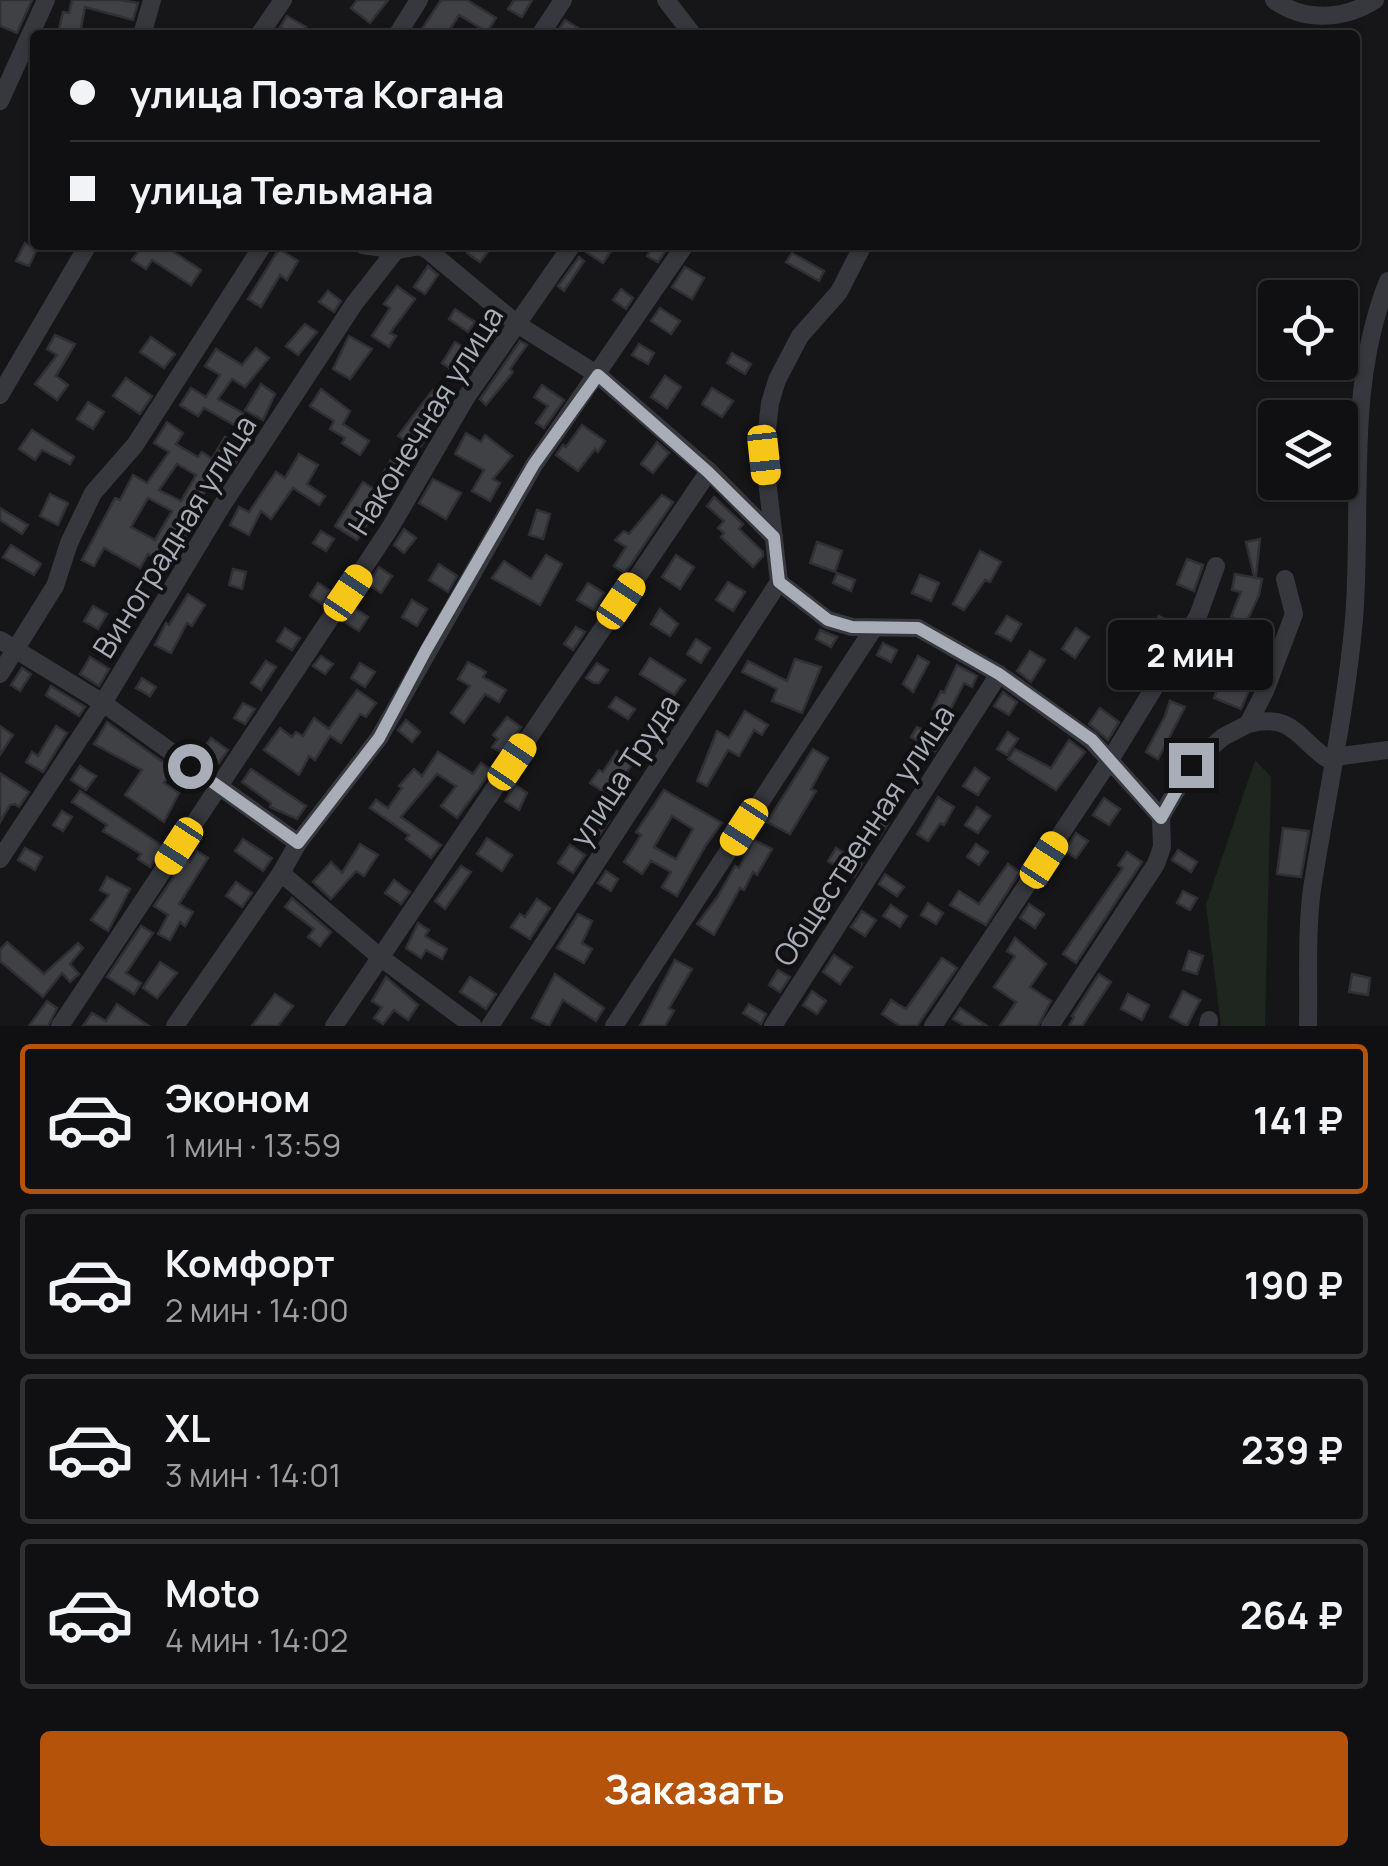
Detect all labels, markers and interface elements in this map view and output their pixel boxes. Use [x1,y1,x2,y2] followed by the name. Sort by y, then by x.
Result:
[130,67,504,119] text: улица Поэта Когана
[130,163,434,215] text: улица Тельмана
[1258,280,1358,500] map controls
[1258,280,1358,380] button: locate
[338,298,512,542] street label: Наконечная улица
[1258,400,1358,500] button: layers
[83,407,265,665] street label: Виноградная улица
[746,424,782,486] car
[319,560,377,626] car
[592,568,650,634] car
[1108,620,1274,690] callout: 2 мин
[1146,633,1235,677] text: 2 мин
[559,686,689,854] street label: улица Труда
[763,696,963,974] street label: Общественная улица
[483,729,541,795] car
[1169,743,1214,788] route end
[168,744,213,789] route start
[715,794,773,860] car
[150,813,208,879] car
[1015,827,1073,893] car
[165,1071,311,1123] text: Эконом
[45,1074,135,1164] icon: car
[1253,1093,1343,1145] text: 141 ₽
[165,1123,341,1167] text: 1 мин · 13:59
[165,1236,335,1288] text: Комфорт
[45,1239,135,1329] icon: car
[1244,1258,1343,1310] text: 190 ₽
[165,1288,349,1332] text: 2 мин · 14:00
[165,1401,210,1453] text: XL
[45,1404,135,1494] icon: car
[1241,1423,1343,1475] text: 239 ₽
[165,1453,341,1497] text: 3 мин · 14:01
[165,1566,260,1618] text: Moto
[45,1569,135,1659] icon: car
[1240,1588,1343,1640] text: 264 ₽
[165,1618,348,1662] text: 4 мин · 14:02
[40,1731,1348,1846] button: Заказать

